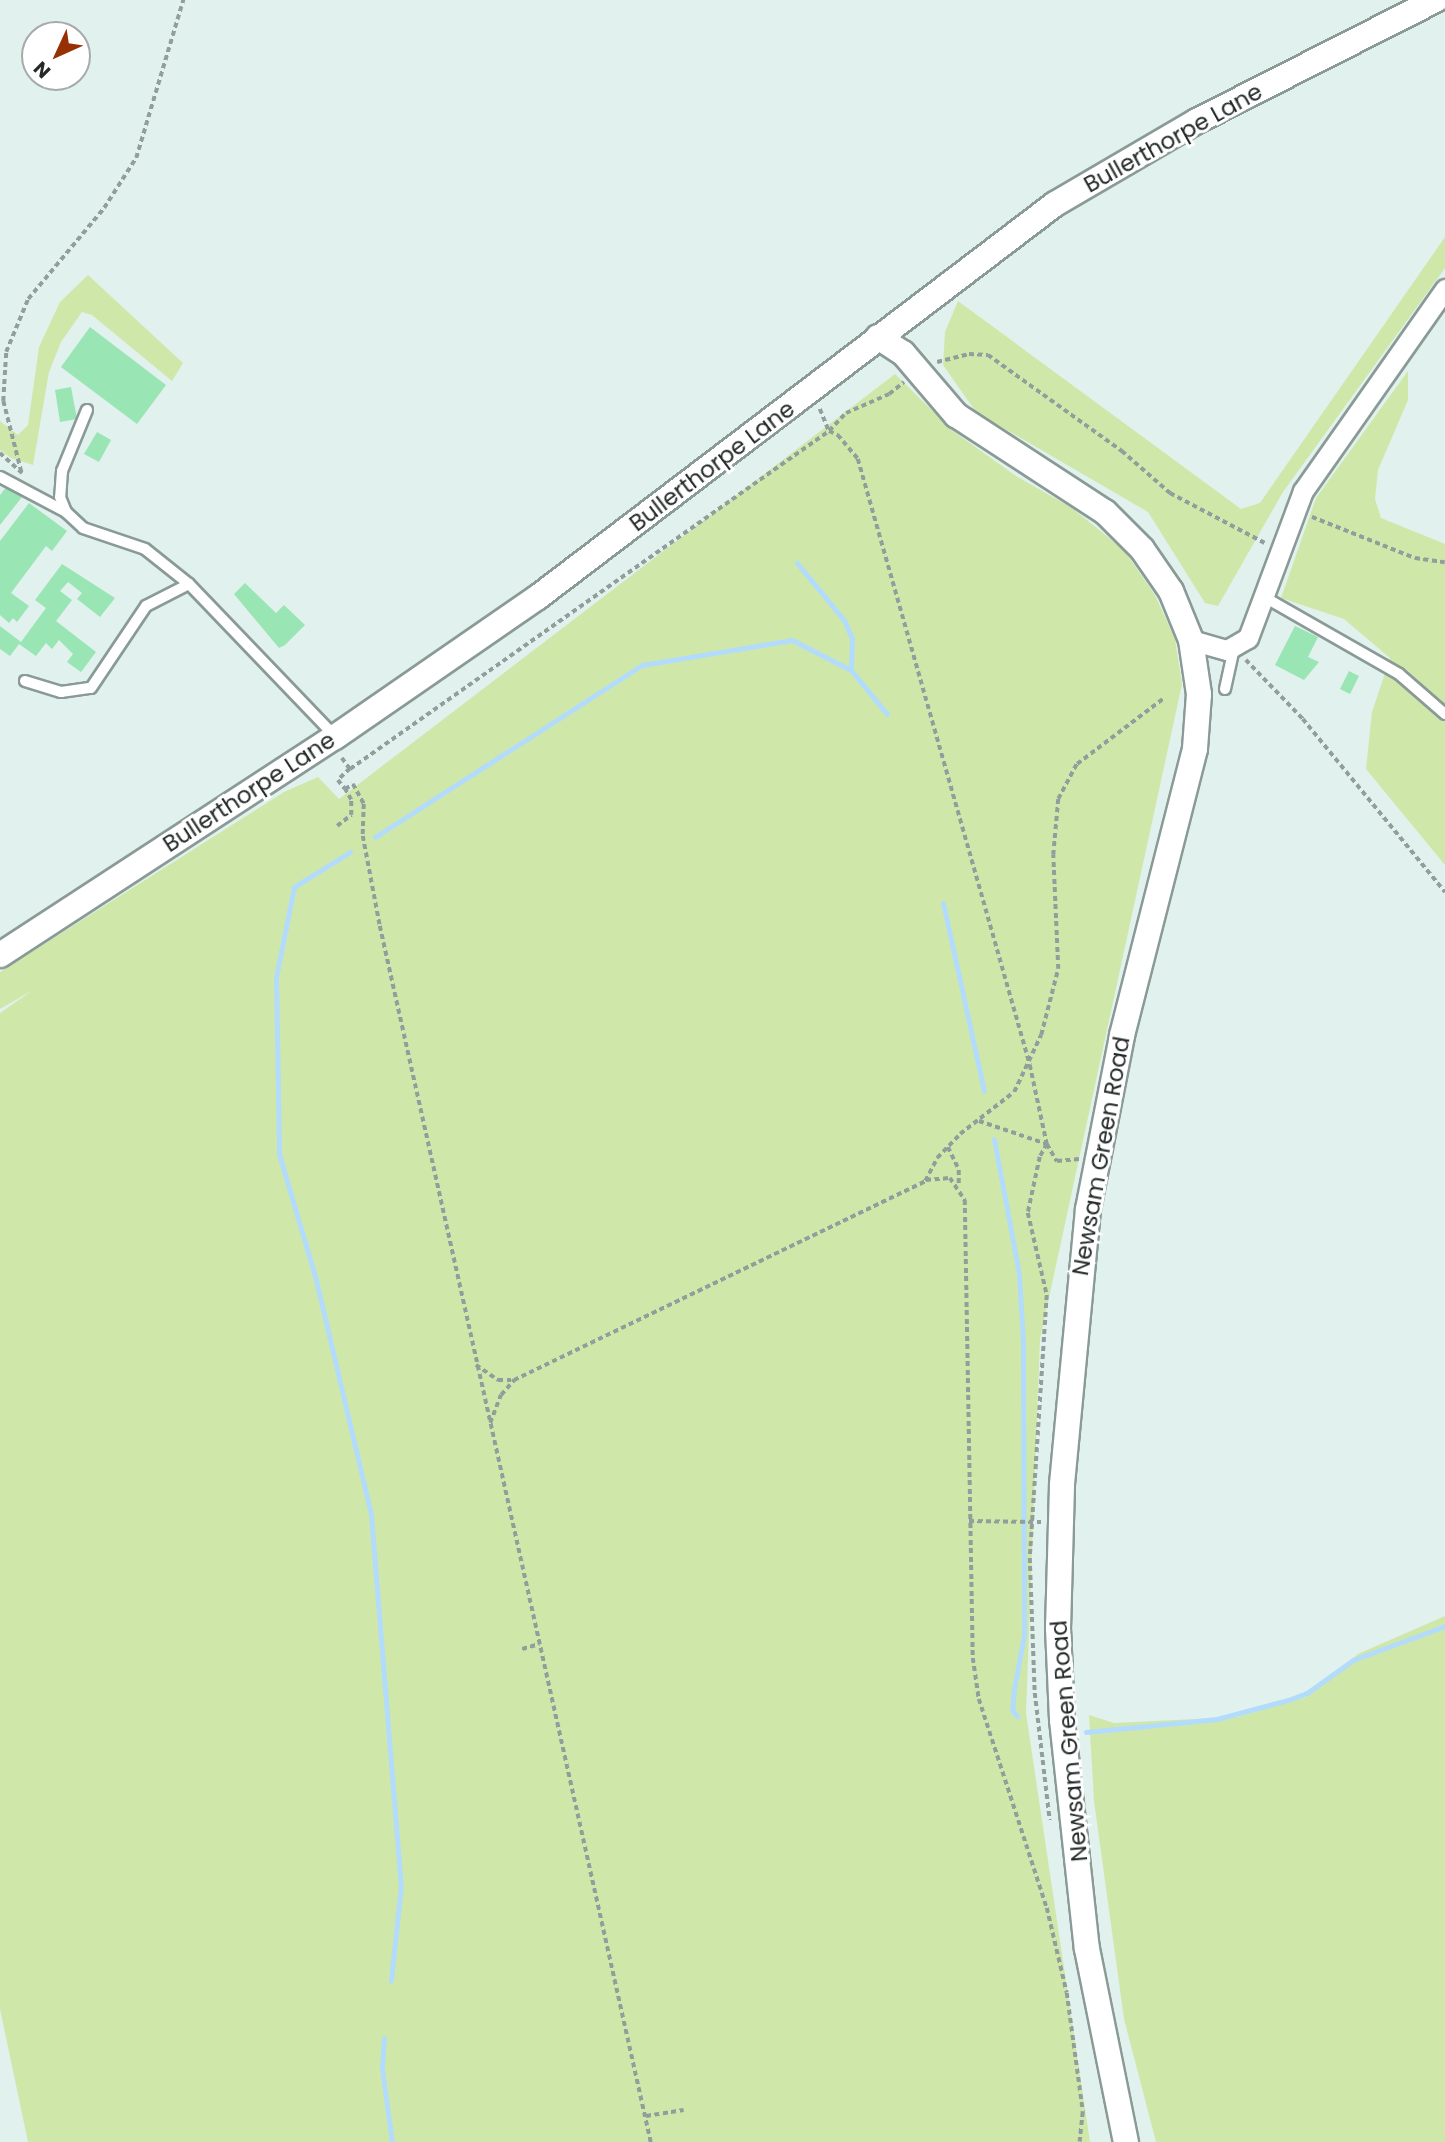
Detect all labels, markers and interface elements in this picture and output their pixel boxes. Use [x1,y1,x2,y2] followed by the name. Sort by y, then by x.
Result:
[21,21,91,91] north arrow
[28,55,57,84] text: N
[1079,78,1267,198] street label: Bullerthorpe Lane
[624,395,800,537] street label: Bullerthorpe Lane
[158,726,340,858] street label: Bullerthorpe Lane
[1066,1034,1136,1278] street label: Newsam Green Road
[1045,1619,1093,1863] street label: Newsam Green Road

